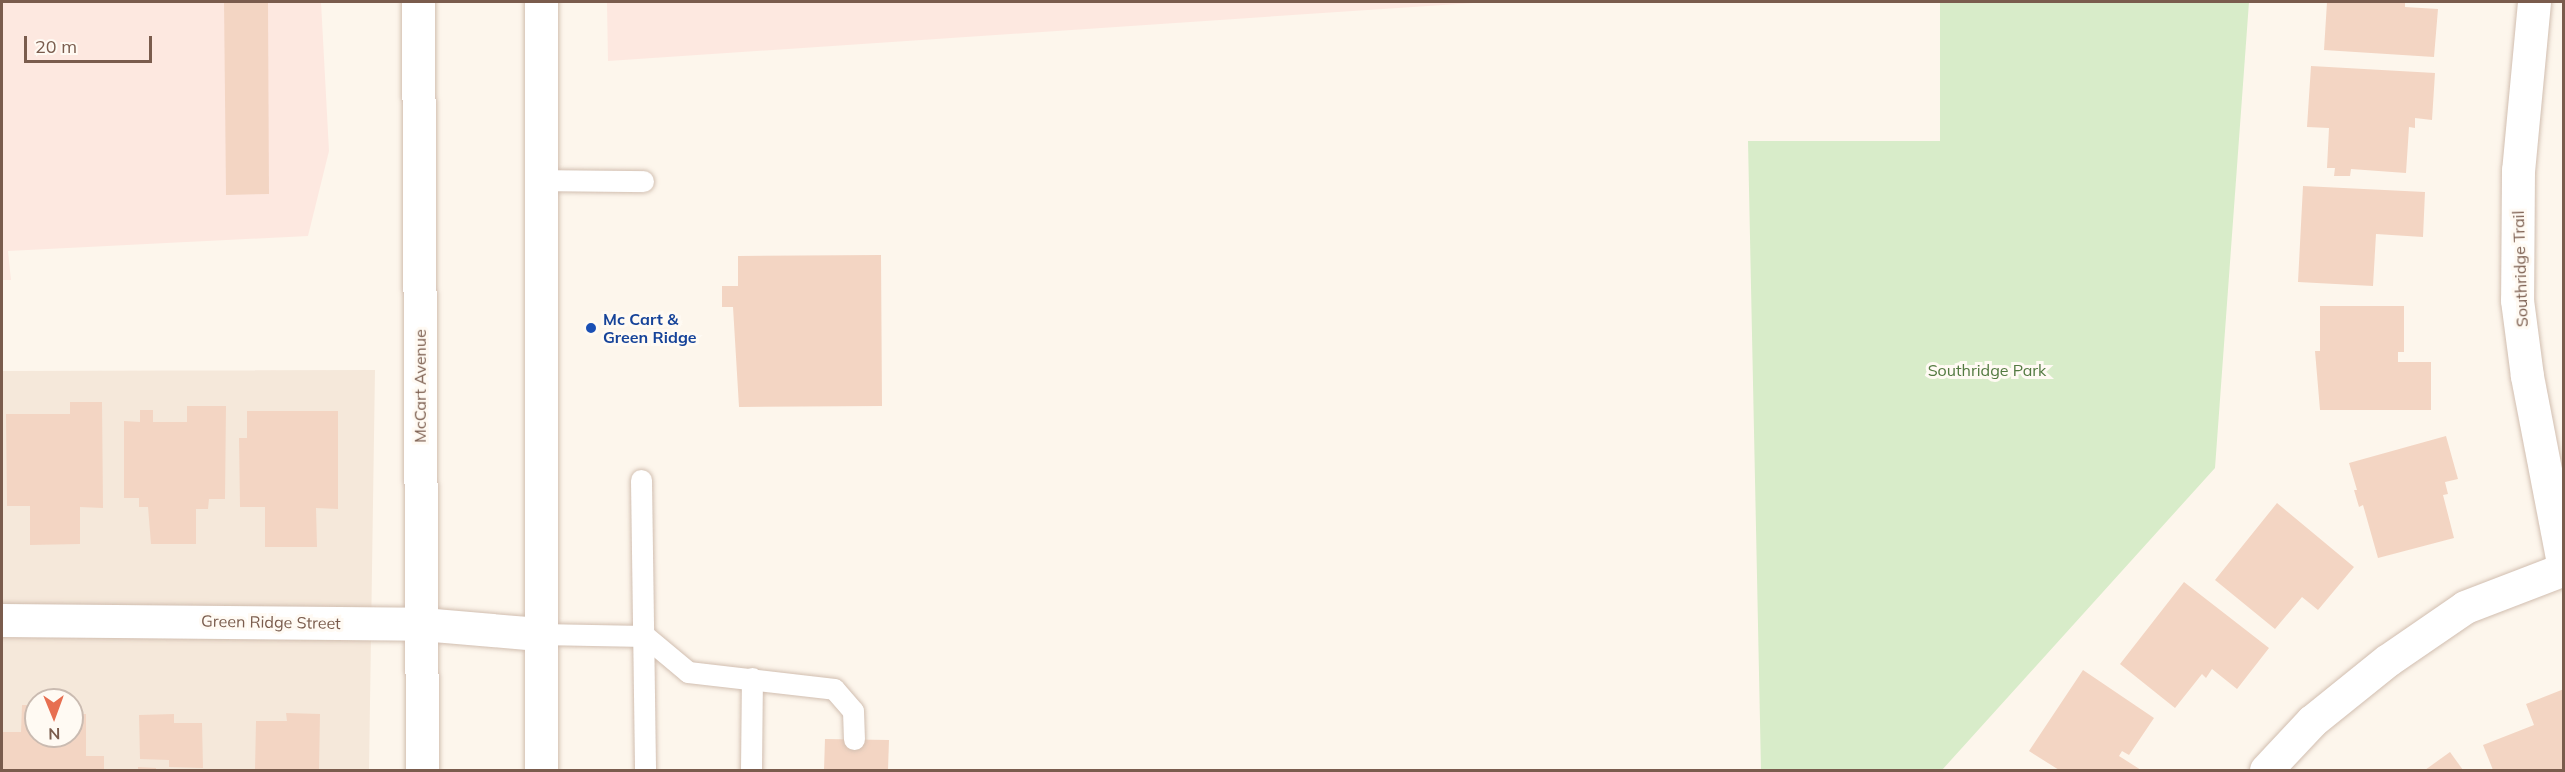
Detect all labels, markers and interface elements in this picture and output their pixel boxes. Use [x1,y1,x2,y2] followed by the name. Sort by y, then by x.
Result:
[27,24,154,62] scale bar
[35,35,77,58] text: 20 m
[2508,210,2532,328] street label: Southridge Trail
[603,309,697,347] place label: Mc Cart & Green Ridge
[584,321,598,335] marker: Mc Cart & Green Ridge
[410,329,430,443] street label: McCart Avenue
[1928,360,2046,380] park label: Southridge Park
[201,611,341,633] street label: Green Ridge Street
[24,688,84,748] north arrow
[48,724,60,744] text: N

